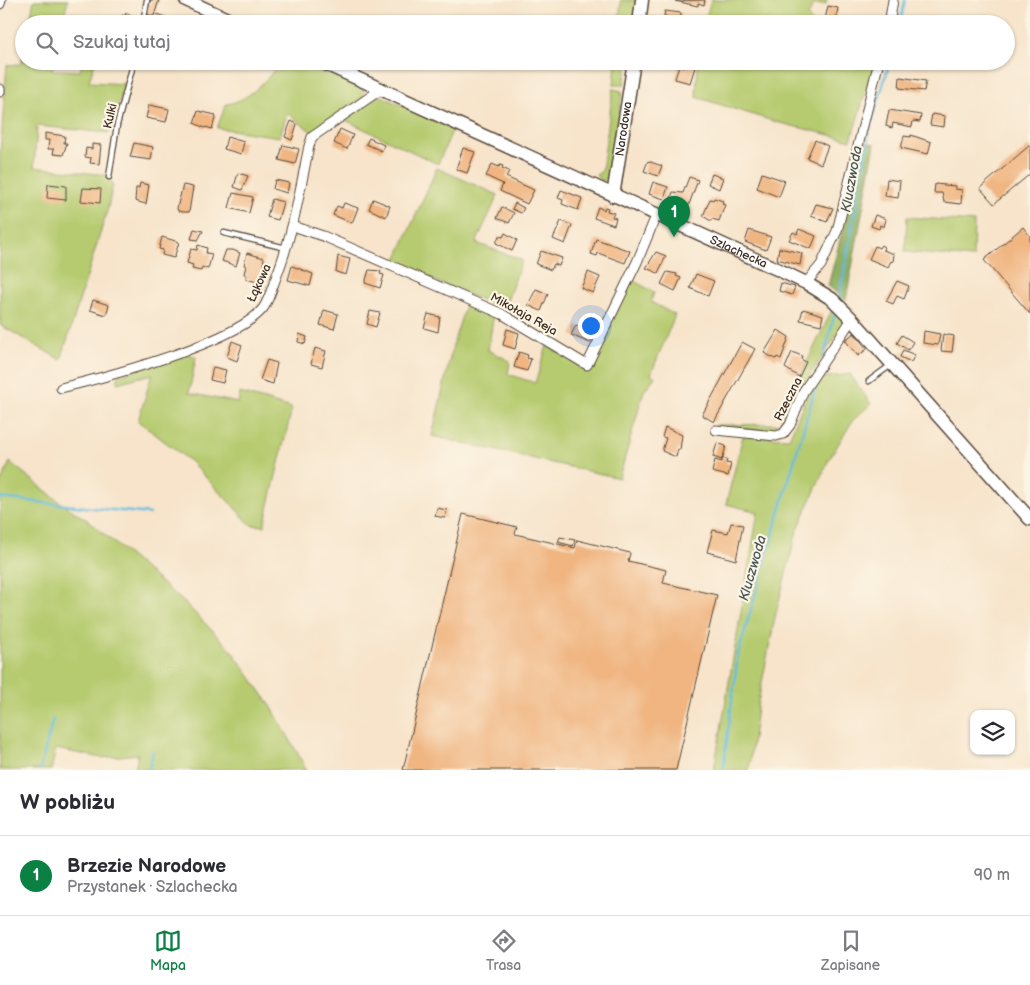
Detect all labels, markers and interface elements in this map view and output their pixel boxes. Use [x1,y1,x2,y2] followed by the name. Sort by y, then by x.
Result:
[15,15,1015,70] search box
[33,29,61,57] icon: search
[73,31,170,54] text: Szukaj tutaj
[612,100,636,157] street label: Narodowa
[100,102,121,130] street label: Kulki
[837,144,866,214] water label: Kluczwoda
[658,196,690,237] pin: 1
[707,233,770,272] street label: Szlachecka
[244,261,275,305] street label: Łąkowa
[488,290,560,339] street label: Mikołaja Reja
[578,313,604,339] your location
[771,375,806,424] street label: Rzeczna
[735,533,770,603] water label: Kluczwoda
[970,710,1015,755] map controls
[970,710,1015,755] button: layers
[20,790,115,815] text: W pobliżu
[67,855,226,878] text: Brzezie Narodowe
[33,866,39,885] text: 1
[974,866,1010,885] text: 90 m
[67,878,238,897] text: Przystanek · Szlachecka
[150,927,186,974] tab: Mapa
[486,927,521,974] tab: Trasa
[821,927,880,974] tab: Zapisane

